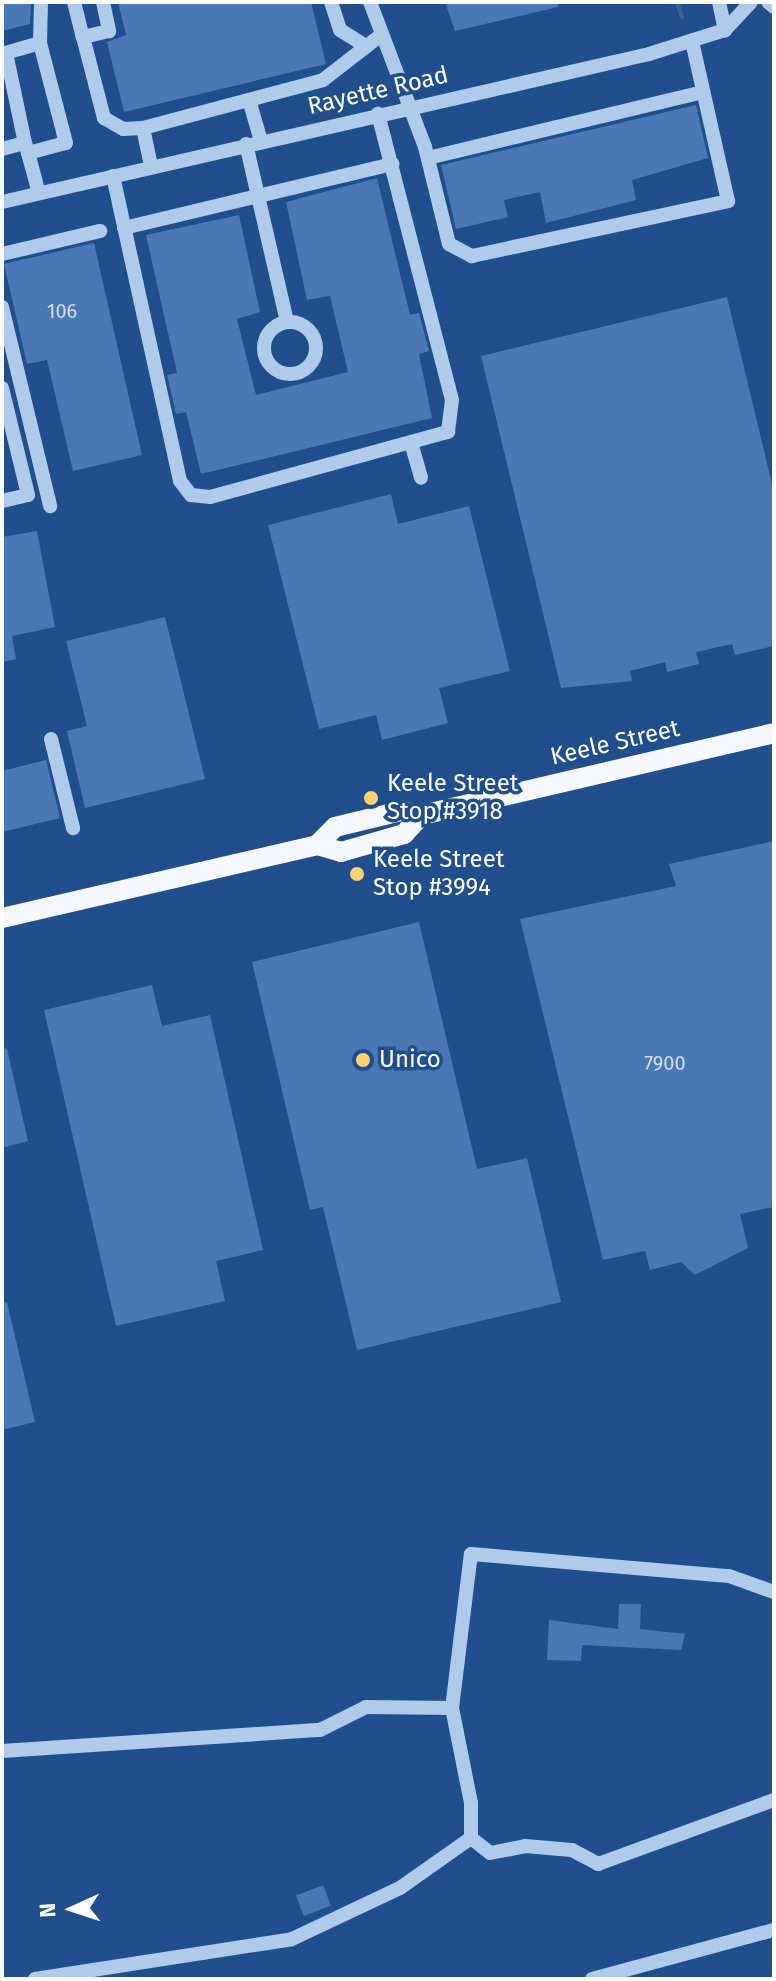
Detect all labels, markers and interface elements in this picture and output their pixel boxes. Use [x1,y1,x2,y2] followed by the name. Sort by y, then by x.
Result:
[305,61,451,121] street label: Rayette Road
[47,299,77,323] house number: 106
[548,714,682,772] street label: Keele Street
[387,770,518,826] place label: Keele Street Stop #3918
[362,789,380,807] marker: Keele Street Stop #3918
[373,846,504,902] place label: Keele Street Stop #3994
[348,865,366,883] marker: Keele Street Stop #3994
[379,1046,441,1074] place label: Unico
[354,1051,372,1069] marker: Unico
[644,1051,686,1075] house number: 7900
[32,1869,112,1949] north arrow
[34,1902,61,1918] text: N

